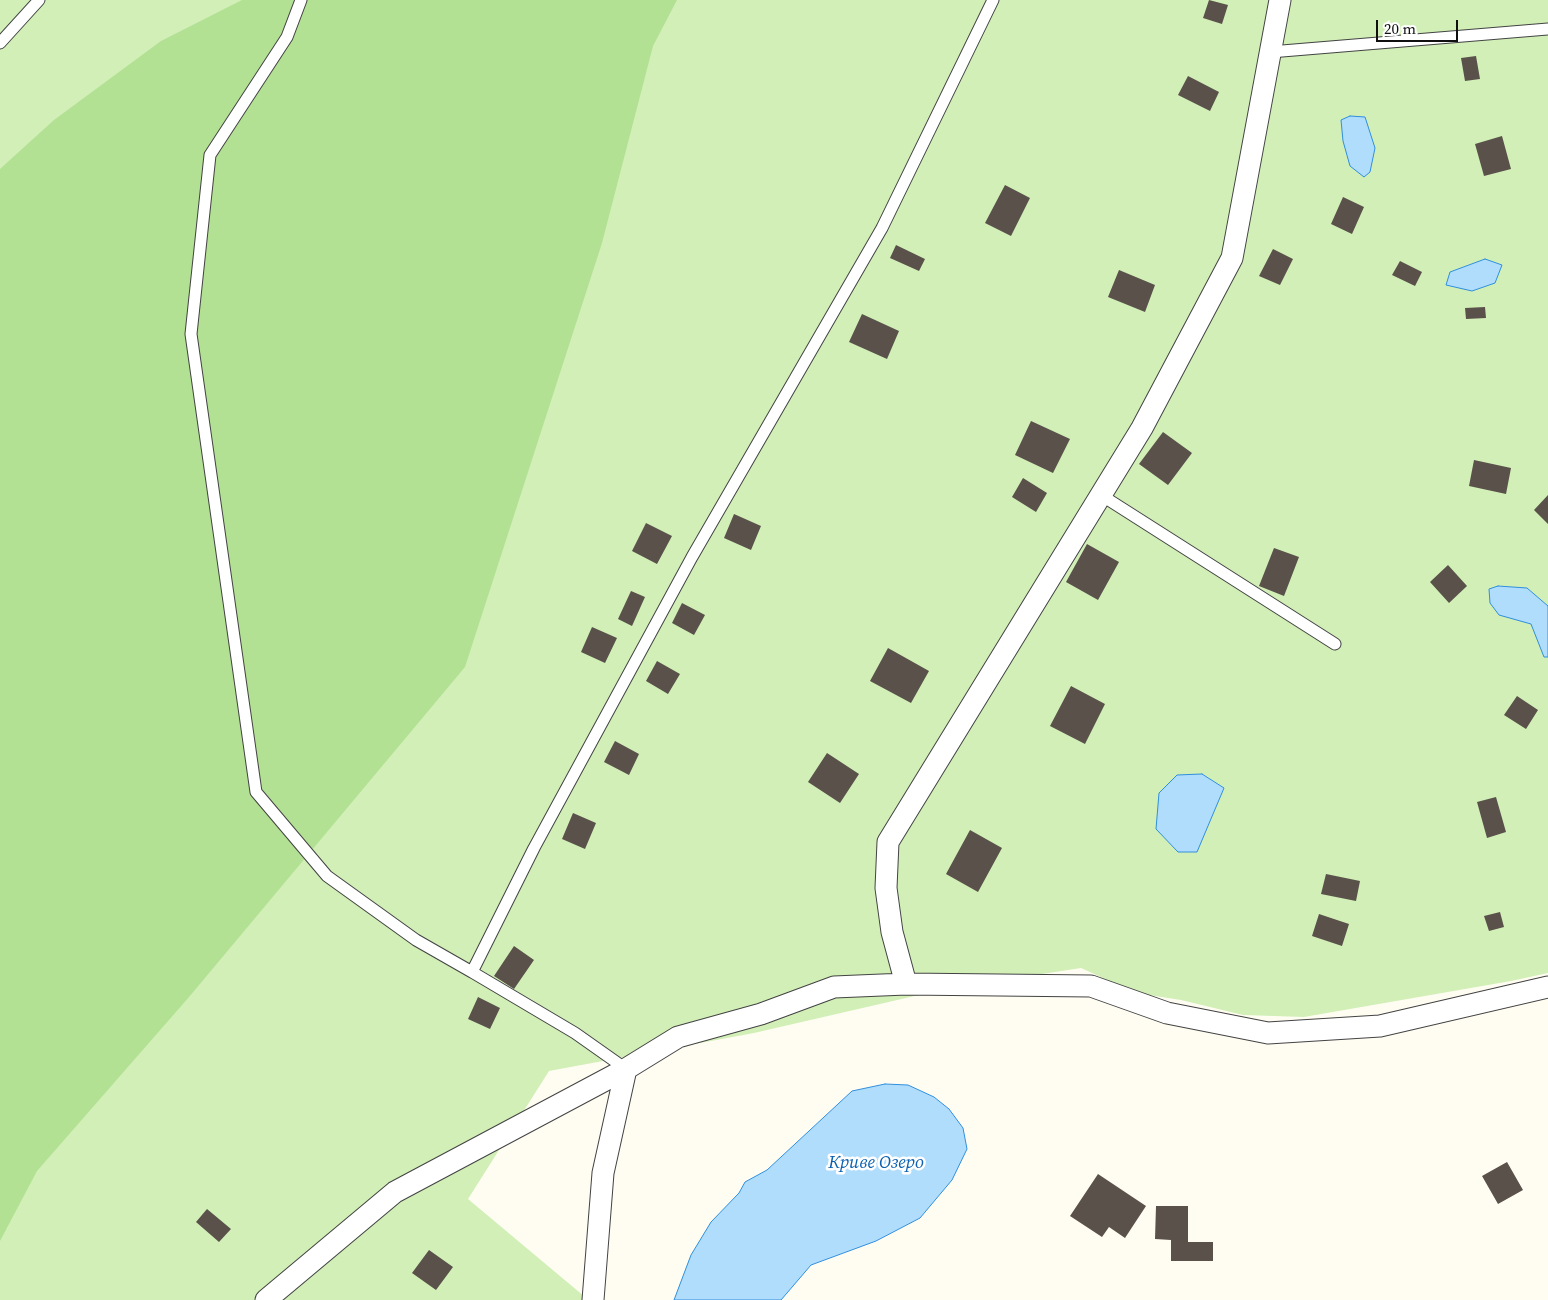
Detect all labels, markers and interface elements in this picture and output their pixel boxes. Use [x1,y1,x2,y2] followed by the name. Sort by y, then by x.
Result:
[1378,10,1460,42] scale bar
[1384,18,1416,39] text: 20 m
[828,1152,924,1174] water label: Криве Озеро

